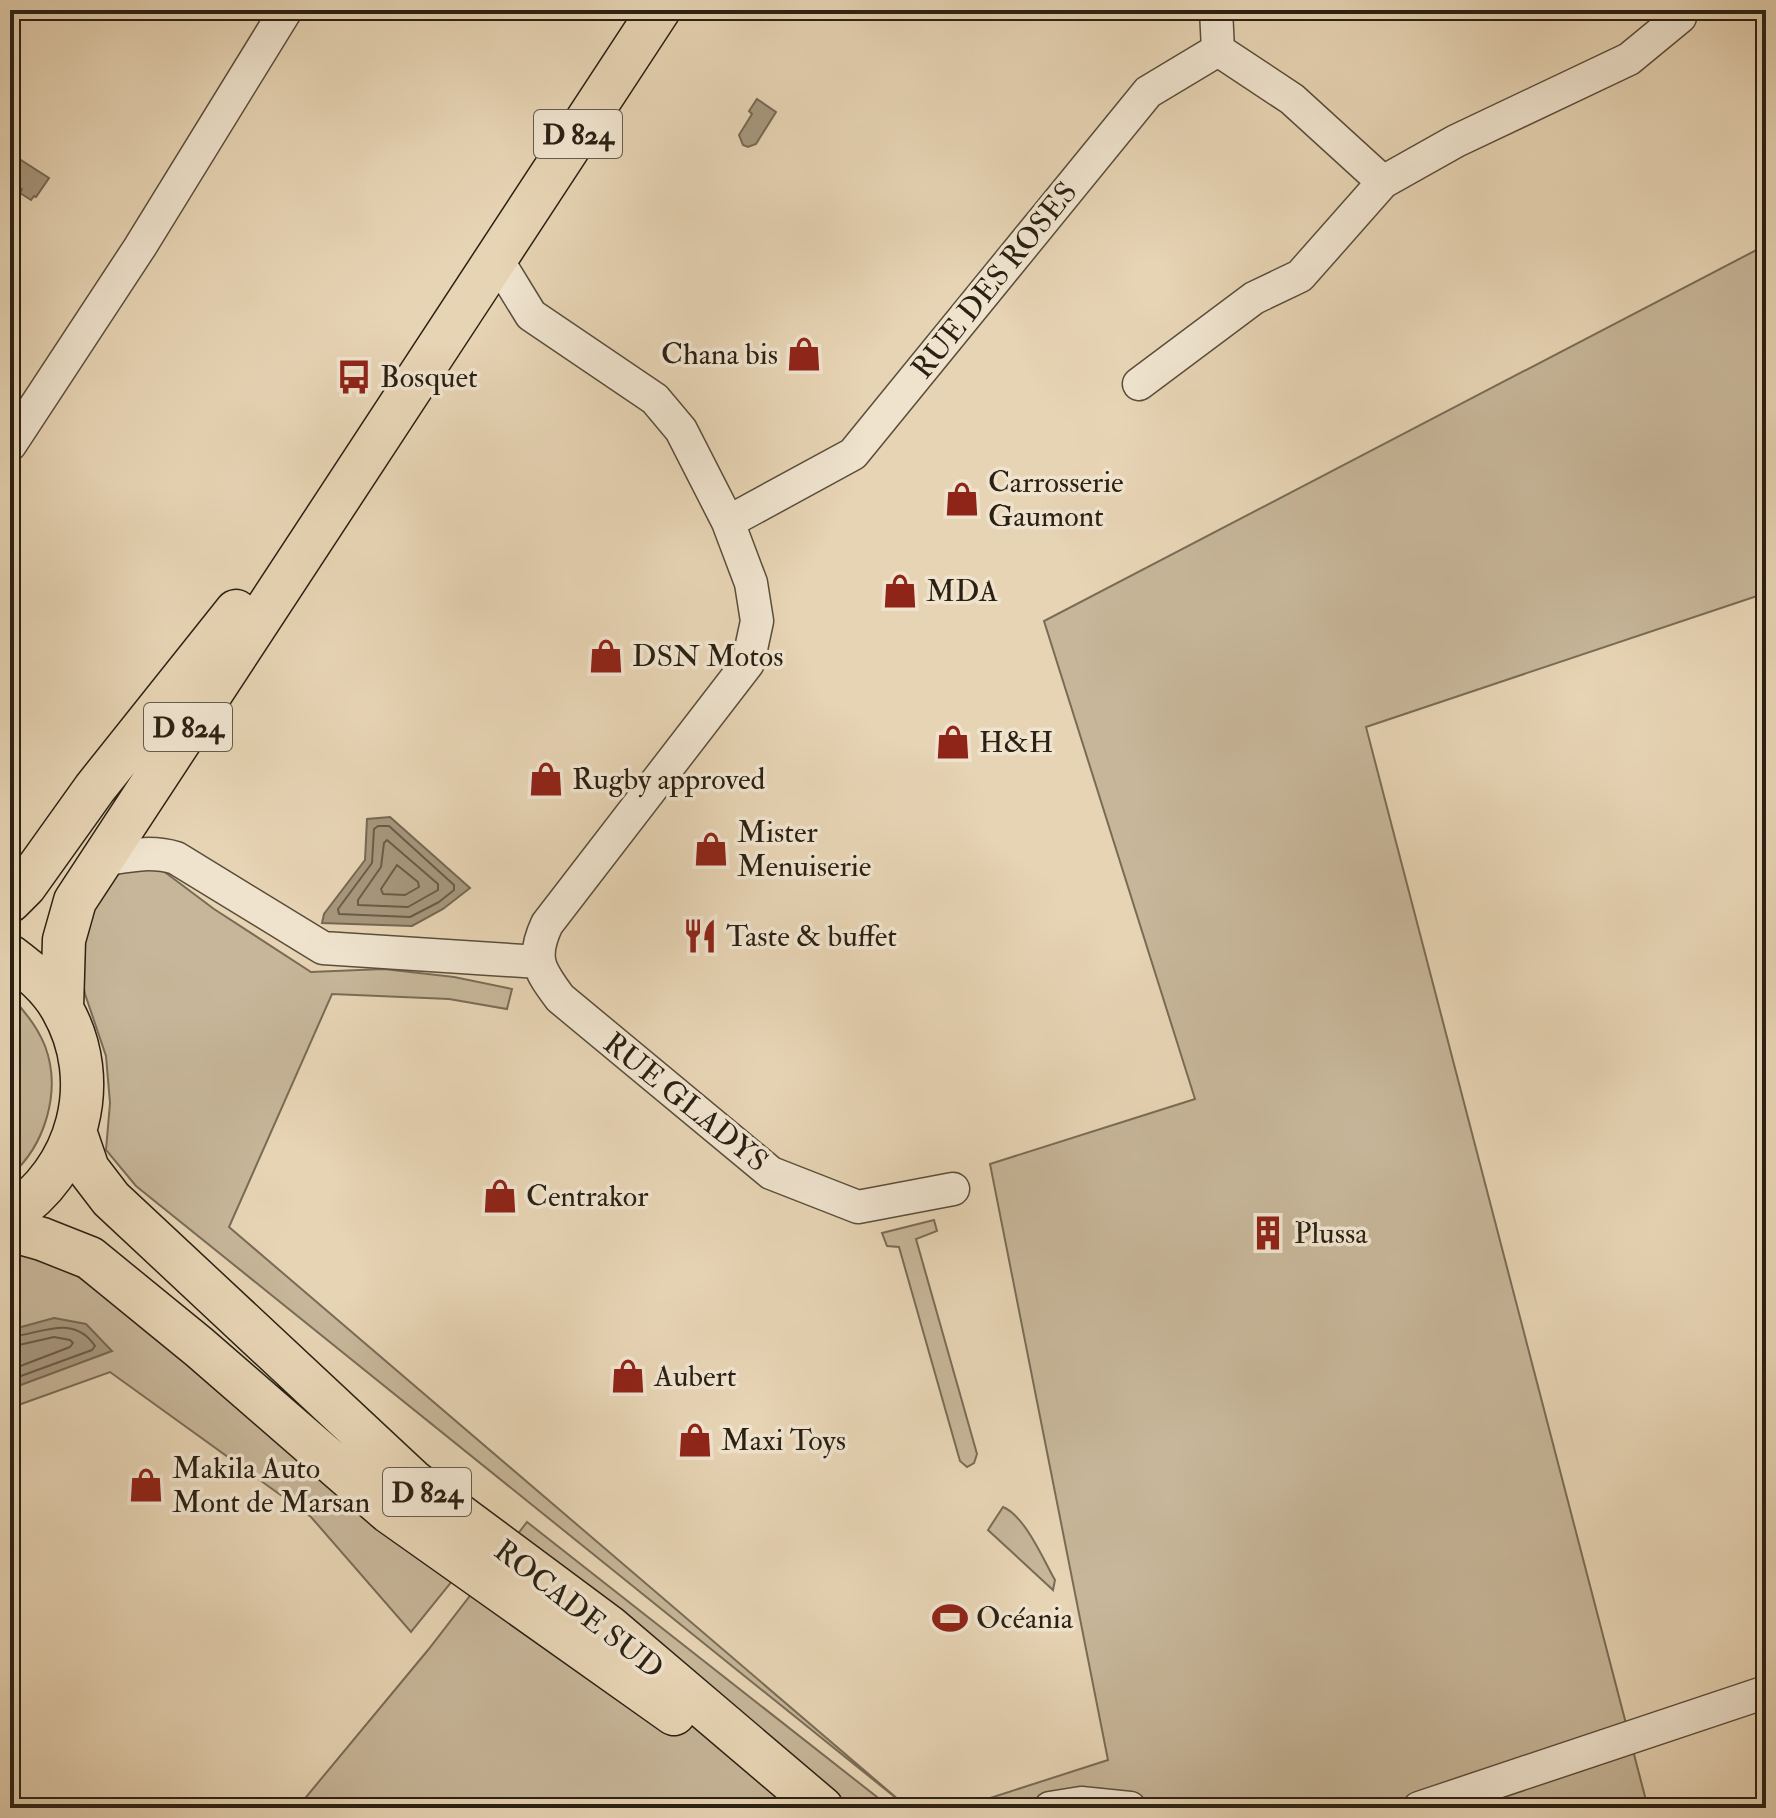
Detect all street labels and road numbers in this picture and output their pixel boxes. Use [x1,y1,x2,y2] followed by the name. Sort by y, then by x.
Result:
[534,110,622,158] road number: D 824
[904,174,1085,386] street label: RUE DES ROSES
[144,703,232,751] road number: D 824
[596,1025,776,1180] street label: RUE GLADYS
[383,1468,471,1516] road number: D 824
[487,1532,671,1687] street label: ROCADE SUD

